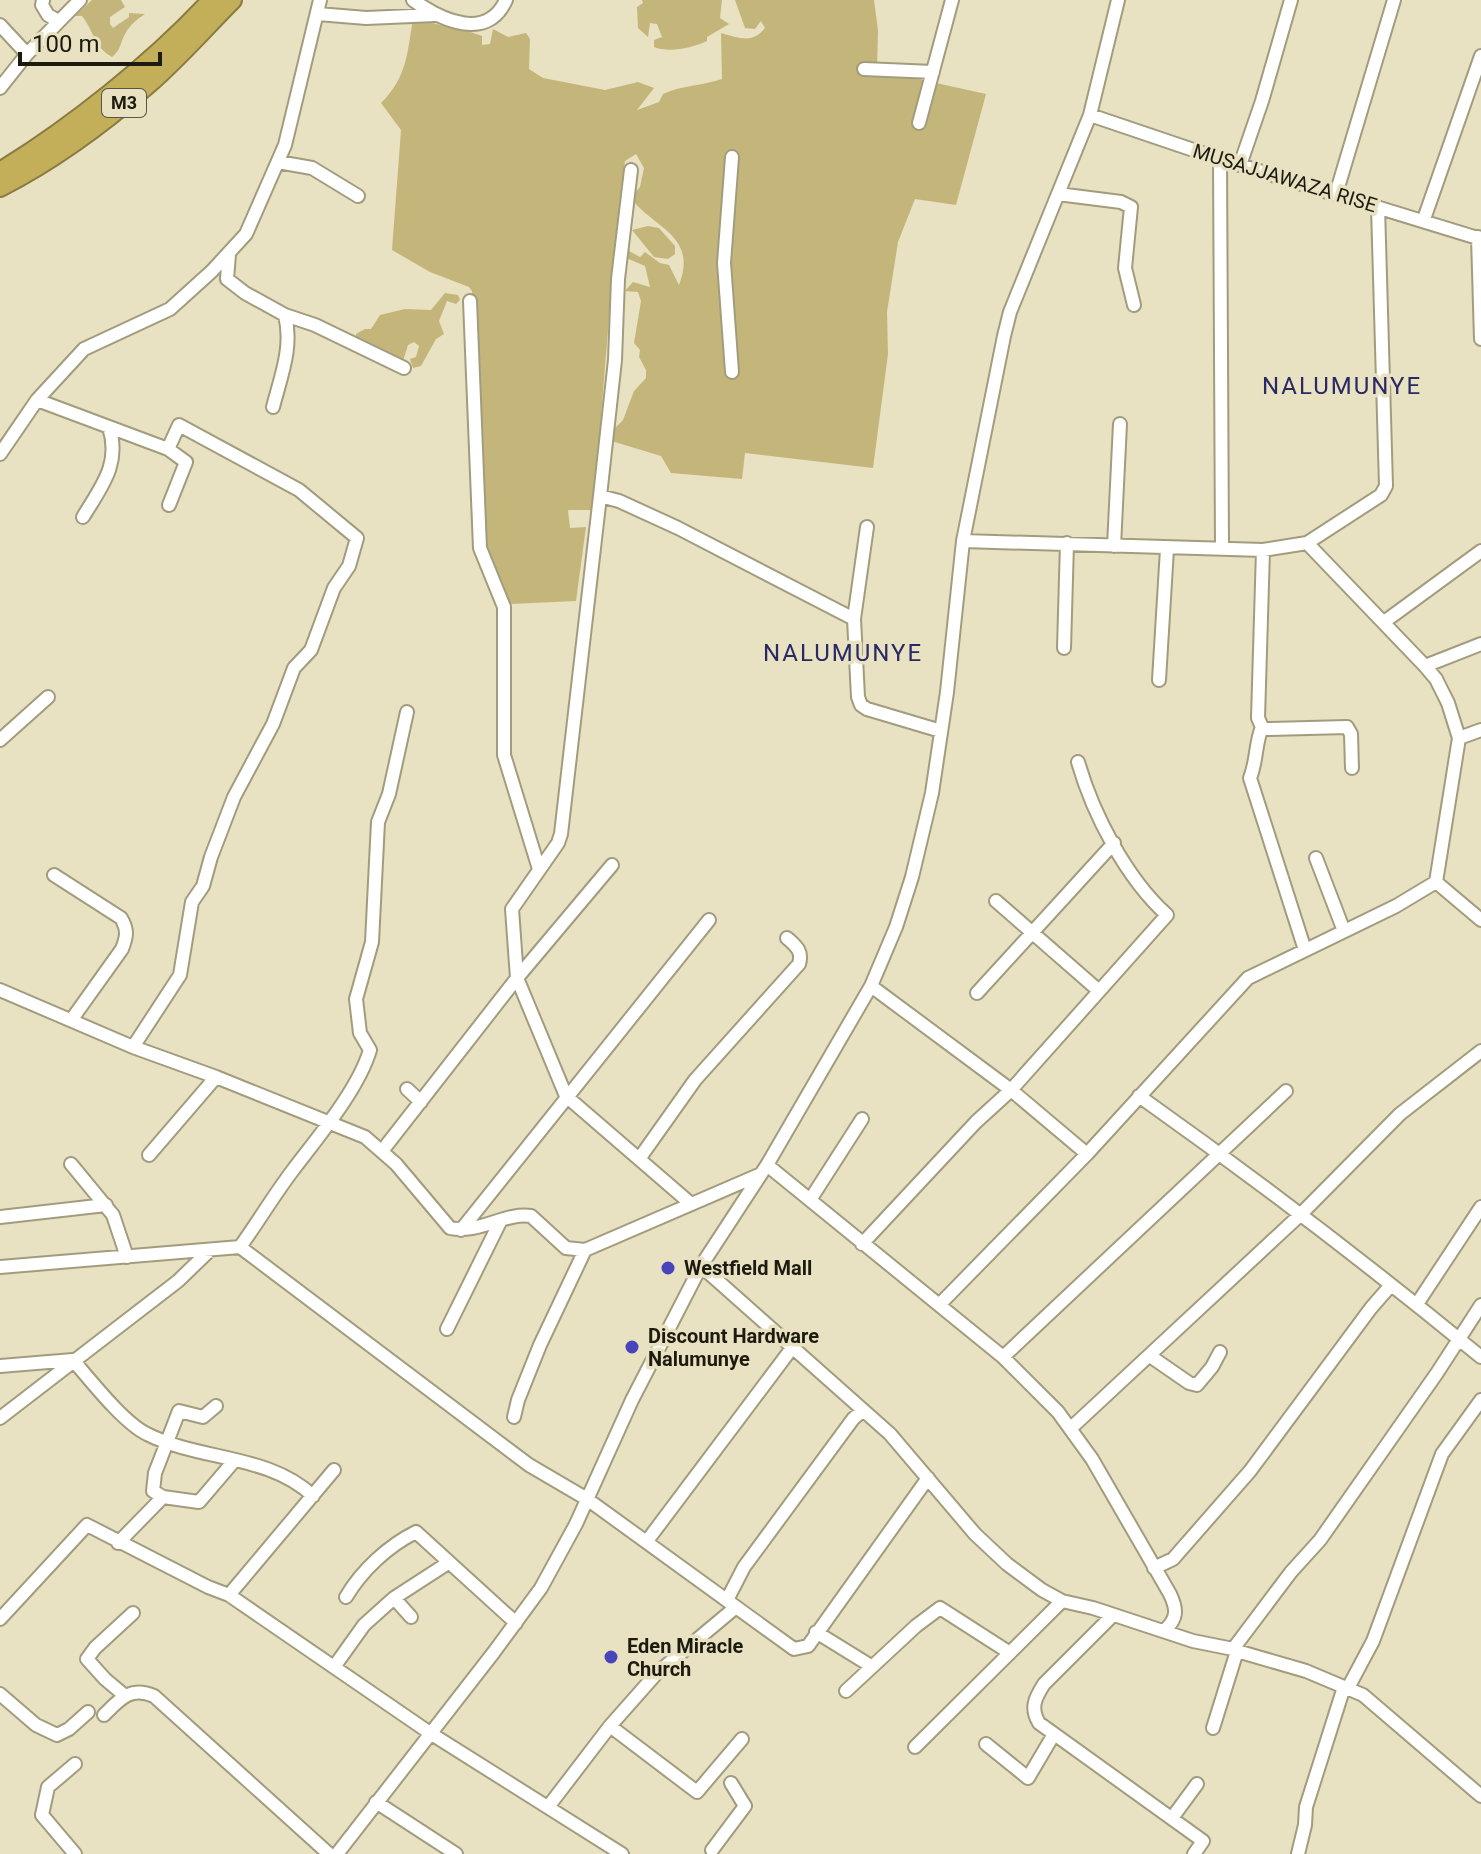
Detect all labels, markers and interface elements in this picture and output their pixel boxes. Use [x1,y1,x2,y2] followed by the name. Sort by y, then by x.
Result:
[20,16,160,66] scale bar
[32,30,99,58] text: 100 m
[102,89,146,117] road number: M3
[1190,139,1380,217] street label: MUSAJJAWAZA RISE
[1262,372,1422,400] district label: NALUMUNYE
[763,639,923,667] district label: NALUMUNYE
[684,1256,812,1280] place label: Westfield Mall
[659,1259,677,1277] marker: Westfield Mall
[648,1324,819,1371] place label: Discount Hardware Nalumunye
[623,1338,641,1356] marker: Discount Hardware Nalumunye
[627,1634,744,1681] place label: Eden Miracle Church
[602,1648,620,1666] marker: Eden Miracle Church

